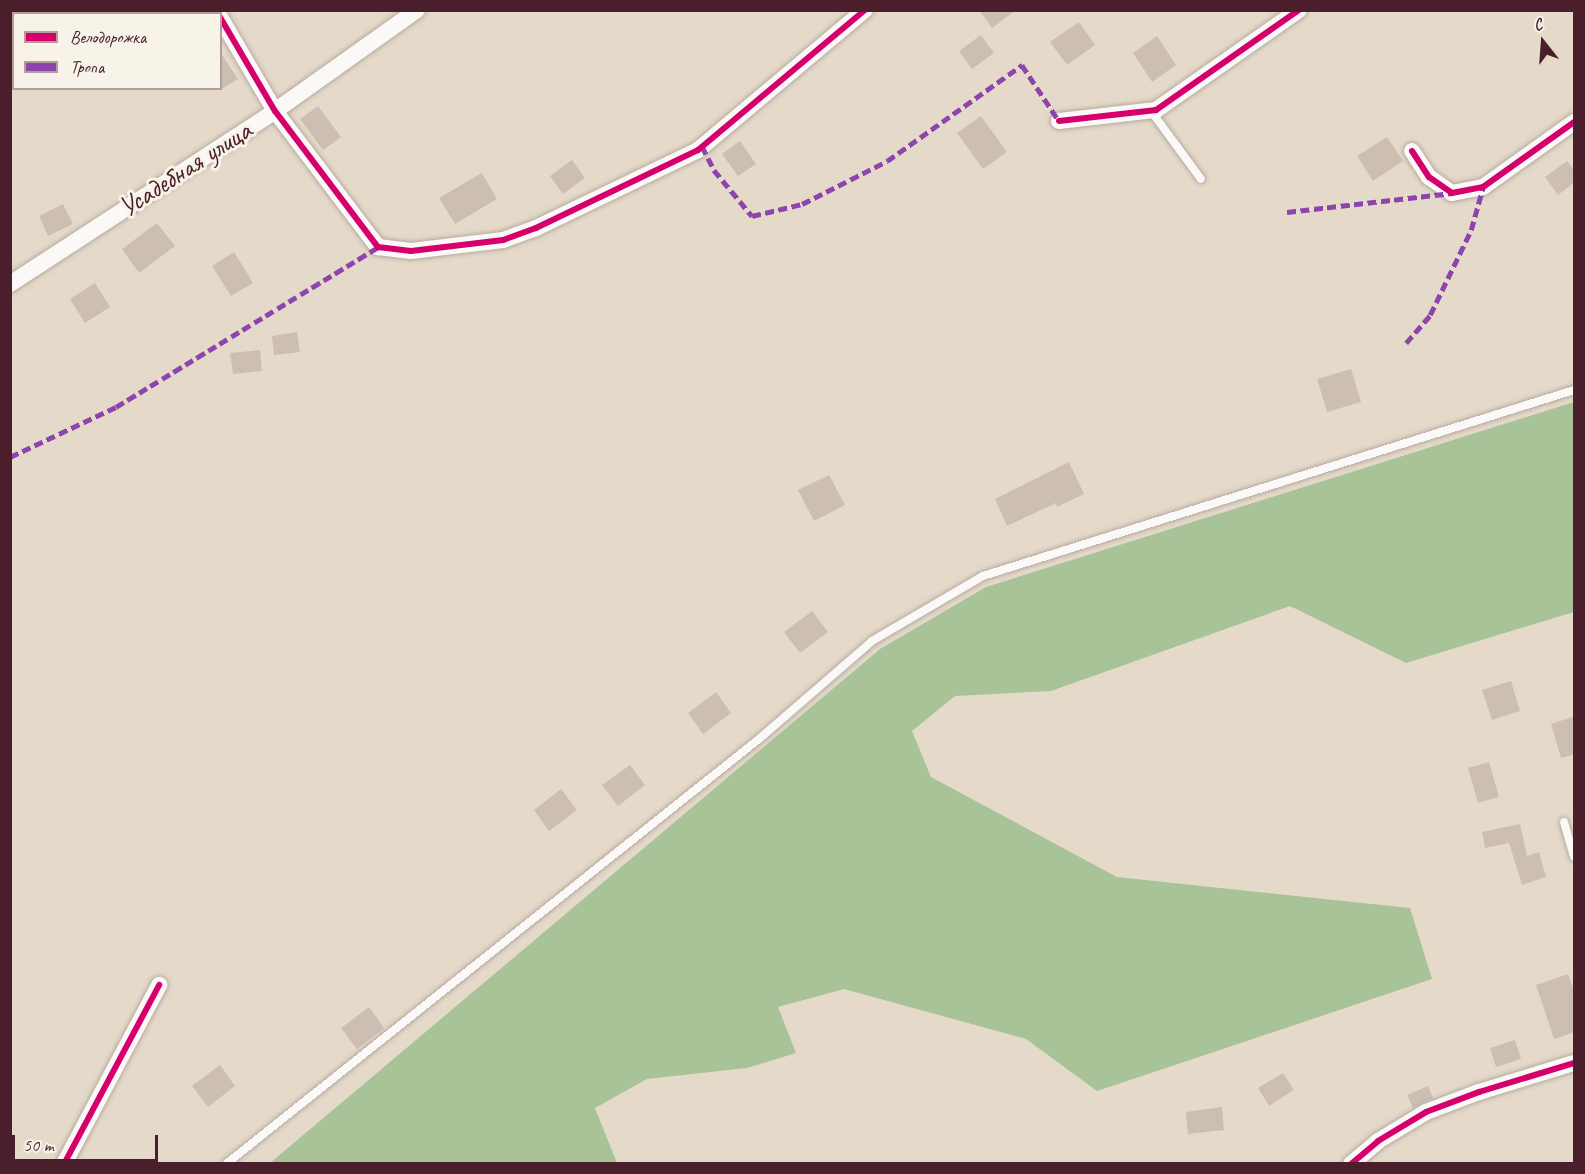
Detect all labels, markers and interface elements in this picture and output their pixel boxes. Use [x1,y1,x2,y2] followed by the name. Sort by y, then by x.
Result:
[12,12,222,90] legend
[1513,12,1573,72] north arrow
[1531,14,1544,36] text: С
[70,26,146,48] text: Велодорожка
[70,56,104,78] text: Тропа
[111,113,259,225] street label: Усадебная улица
[15,1123,160,1161] scale bar
[23,1134,54,1156] text: 50 m

